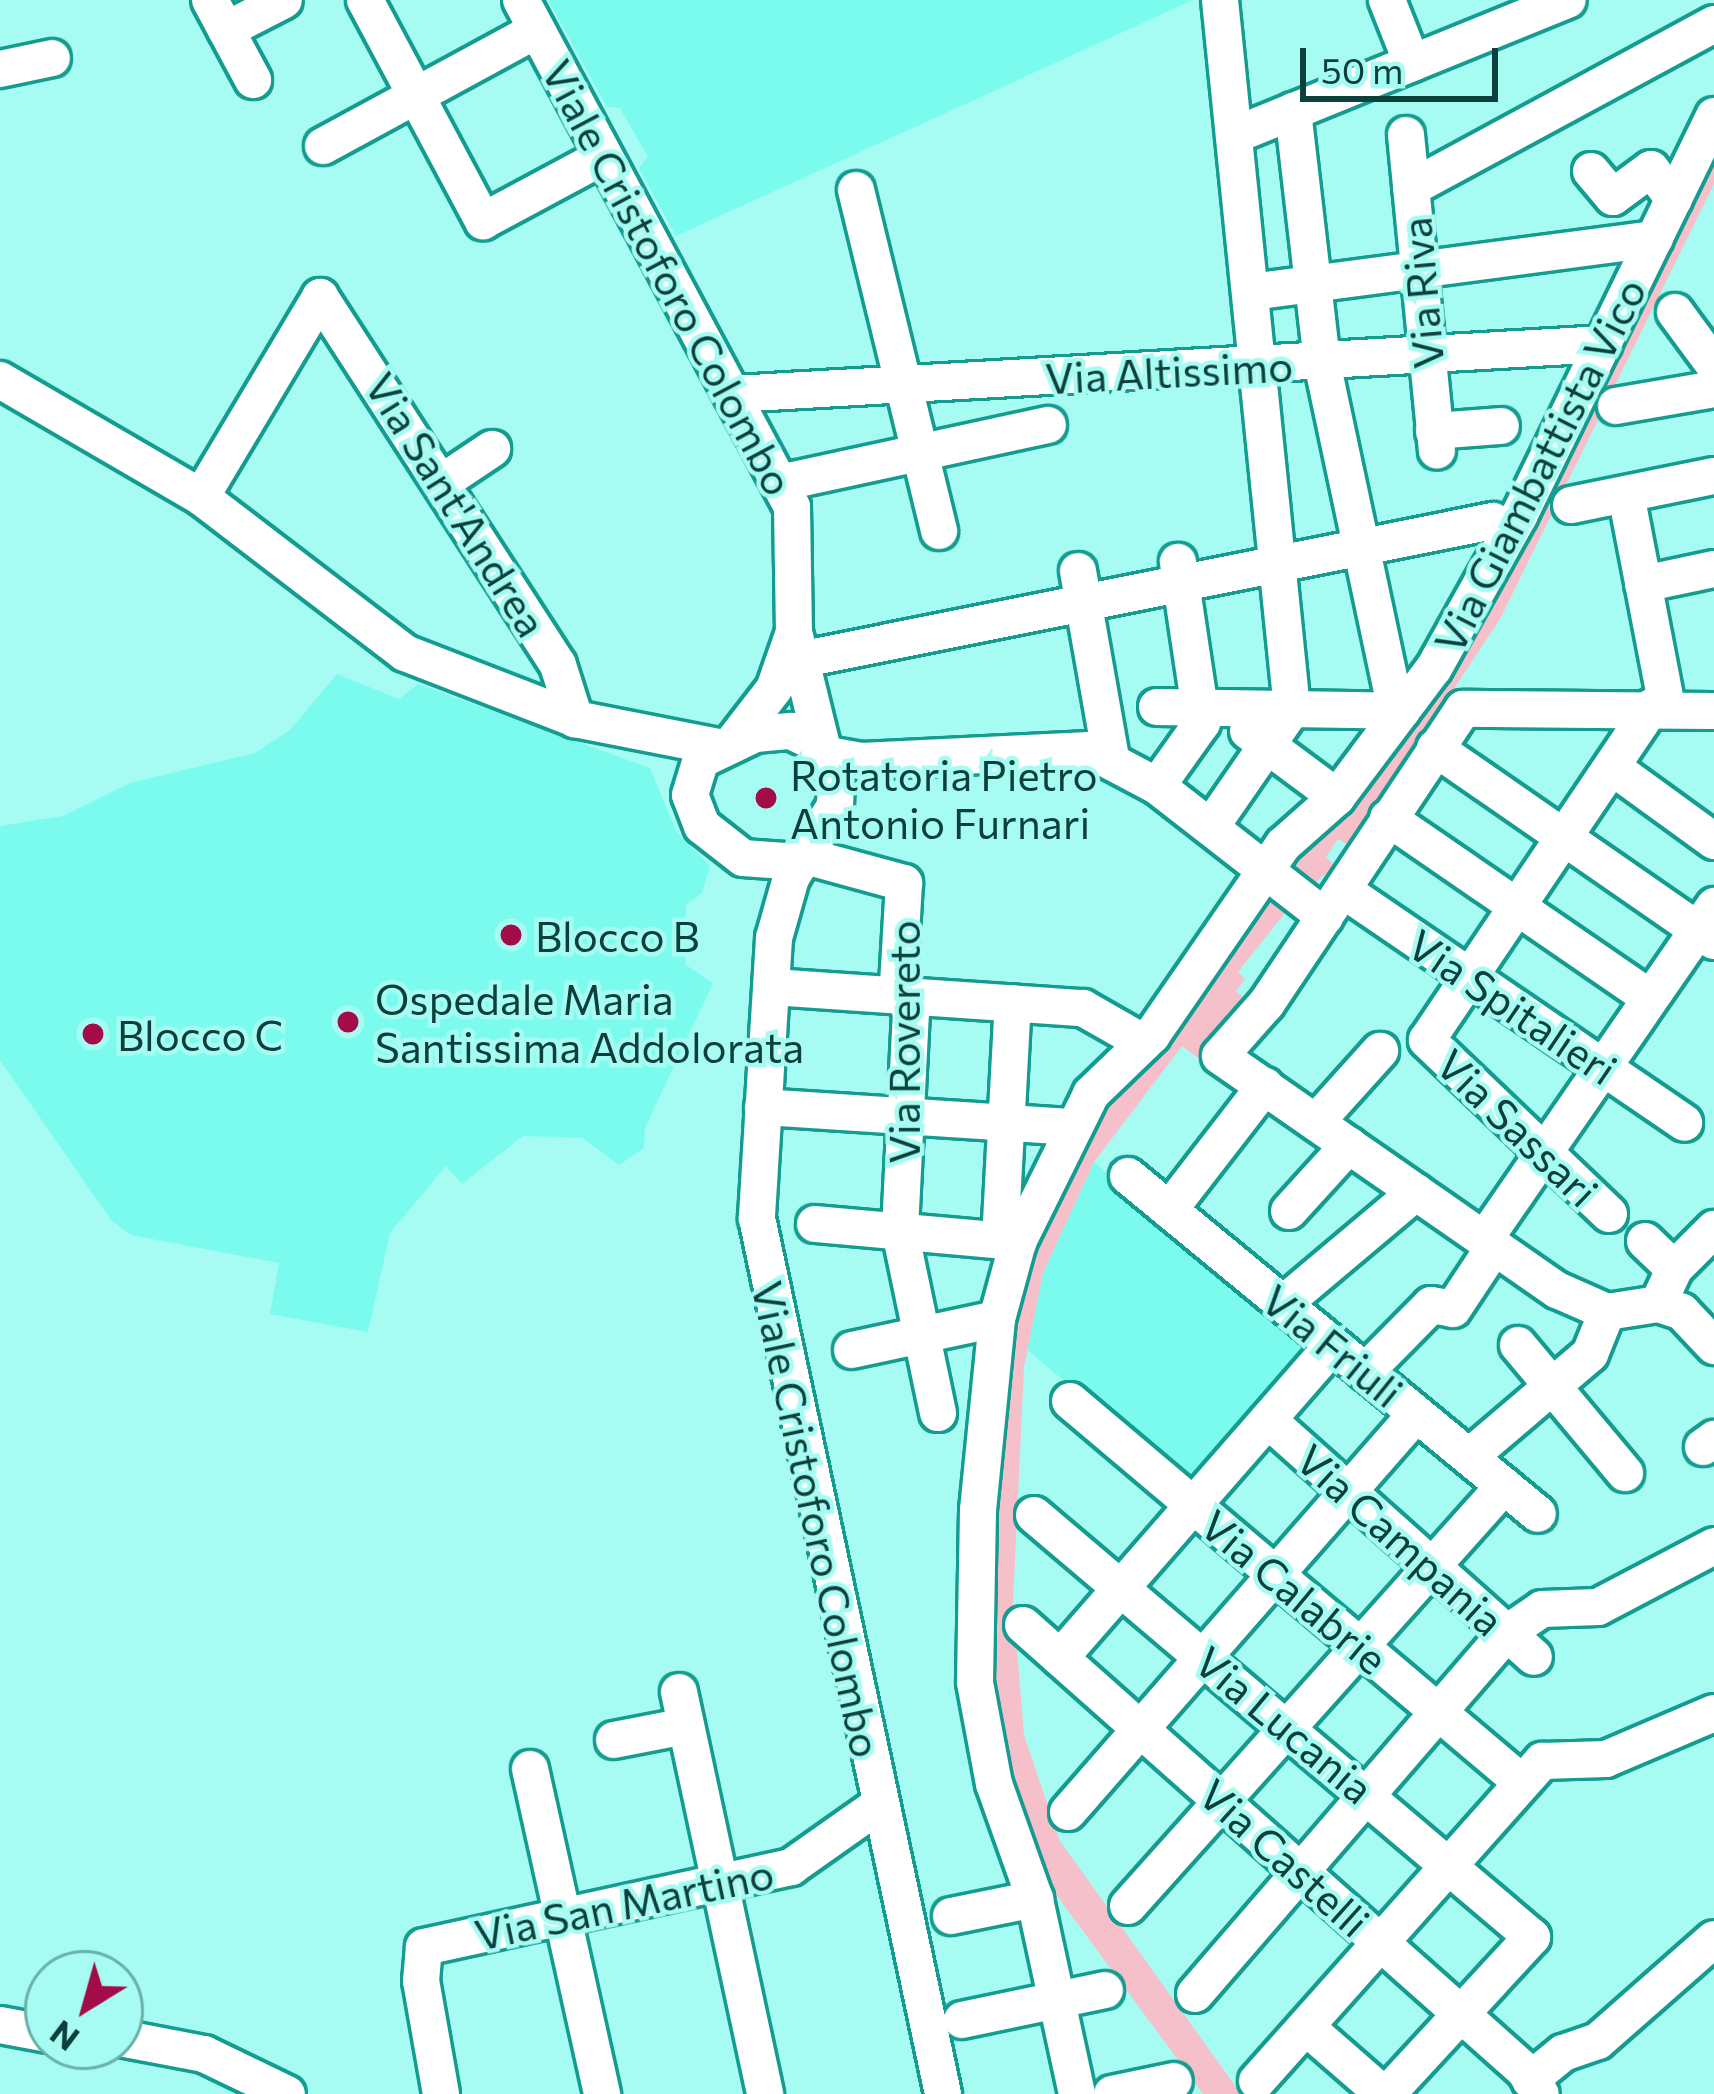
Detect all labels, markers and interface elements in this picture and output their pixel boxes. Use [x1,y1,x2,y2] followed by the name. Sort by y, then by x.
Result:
[1306,24,1504,98] scale bar
[1321,47,1403,91] text: 50 m
[533,51,805,503] street label: Viale Cristoforo Colombo
[1389,215,1453,371] street label: Via Riva
[1423,269,1655,661] street label: Via Giambattista Vico
[1044,339,1294,403] street label: Via Altissimo
[356,363,558,645] street label: Via Sant'Andrea
[790,749,1098,848] place label: Rotatoria Pietro Antonio Furnari
[753,785,779,811] marker: Rotatoria Pietro Antonio Furnari
[535,910,700,960] place label: Blocco B
[1399,918,1627,1094] street label: Via Spitalieri
[878,920,928,1164] street label: Via Rovereto
[498,922,524,948] marker: Blocco B
[375,973,804,1072] place label: Ospedale Maria Santissima Addolorata
[332,1006,364,1038] marker: Ospedale Maria Santissima Addolorata
[117,1009,283,1059] place label: Blocco C
[80,1021,106,1047] marker: Blocco C
[1427,1038,1609,1216] street label: Via Sassari
[1253,1273,1413,1417] street label: Via Friuli
[743,1276,893,1762] street label: Viale Cristoforo Colombo
[1287,1433,1515,1645] street label: Via Campania
[1192,1499,1398,1683] street label: Via Calabrie
[1186,1635,1384,1813] street label: Via Lucania
[1190,1768,1380,1946] street label: Via Castelli
[470,1847,778,1959] street label: Via San Martino
[24,1950,144,2070] north arrow
[42,2013,86,2061] text: N

